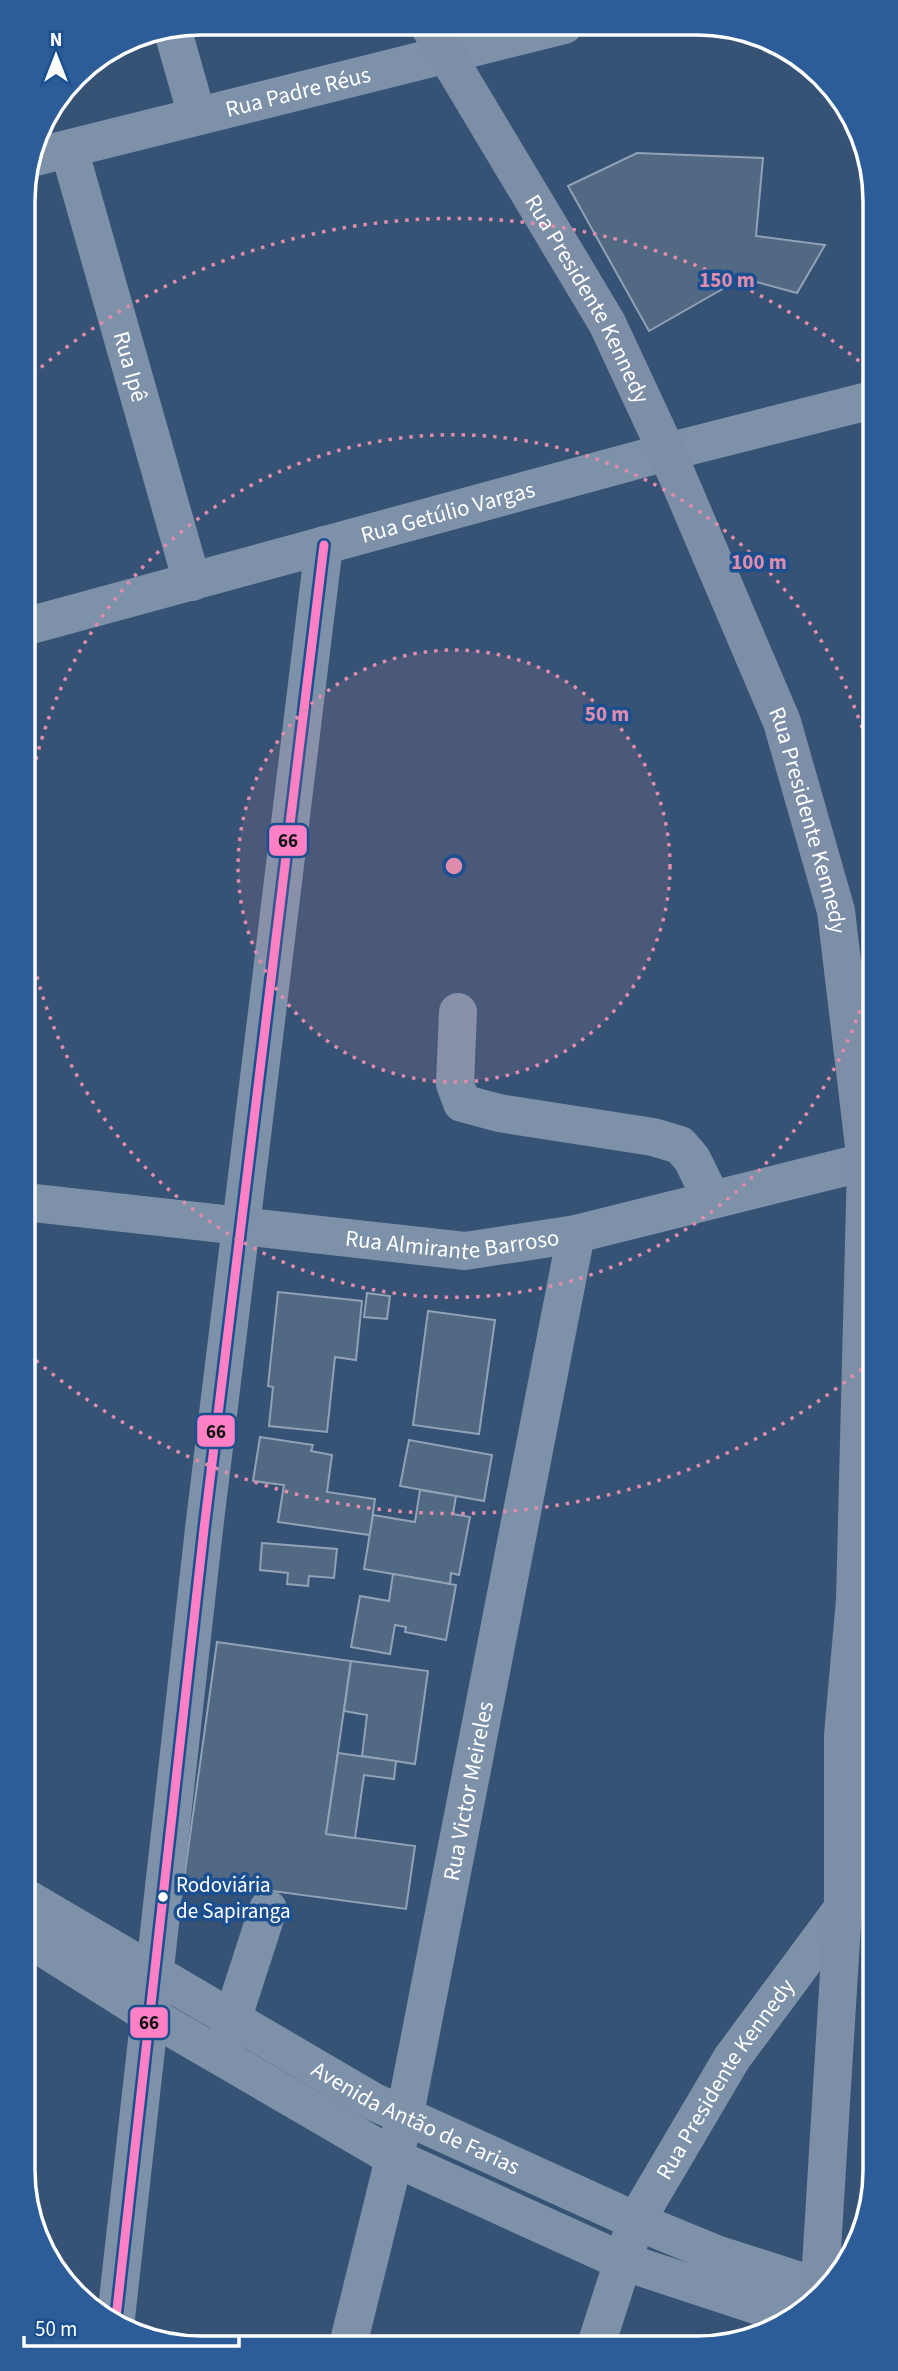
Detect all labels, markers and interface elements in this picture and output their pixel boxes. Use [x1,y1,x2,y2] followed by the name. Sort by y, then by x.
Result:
[21,21,91,91] north arrow
[50,27,62,54] text: N
[222,57,374,125] street label: Rua Padre Réus
[517,188,659,409] street label: Rua Presidente Kennedy
[699,265,755,295] text: 150 m
[105,327,156,406] street label: Rua Ipê
[357,472,538,551] street label: Rua Getúlio Vargas
[731,547,787,577] text: 100 m
[585,699,629,729] text: 50 m
[761,701,855,935] street label: Rua Presidente Kennedy
[268,824,308,857] line badge: 66
[278,828,298,855] text: 66
[442,854,466,878] centre of rings
[343,1220,561,1268] street label: Rua Almirante Barroso
[196,1414,236,1448] line badge: 66
[206,1419,226,1446] text: 66
[434,1698,501,1883] street label: Rua Victor Meireles
[176,1870,291,1926] place label: Rodoviária de Sapiranga
[156,1890,170,1904] marker: Rodoviária de Sapiranga
[647,1971,802,2186] street label: Rua Presidente Kennedy
[129,2006,169,2039] line badge: 66
[139,2010,159,2037] text: 66
[305,2053,526,2183] street label: Avenida Antão de Farias
[24,2304,240,2348] scale bar
[35,2314,77,2344] text: 50 m

